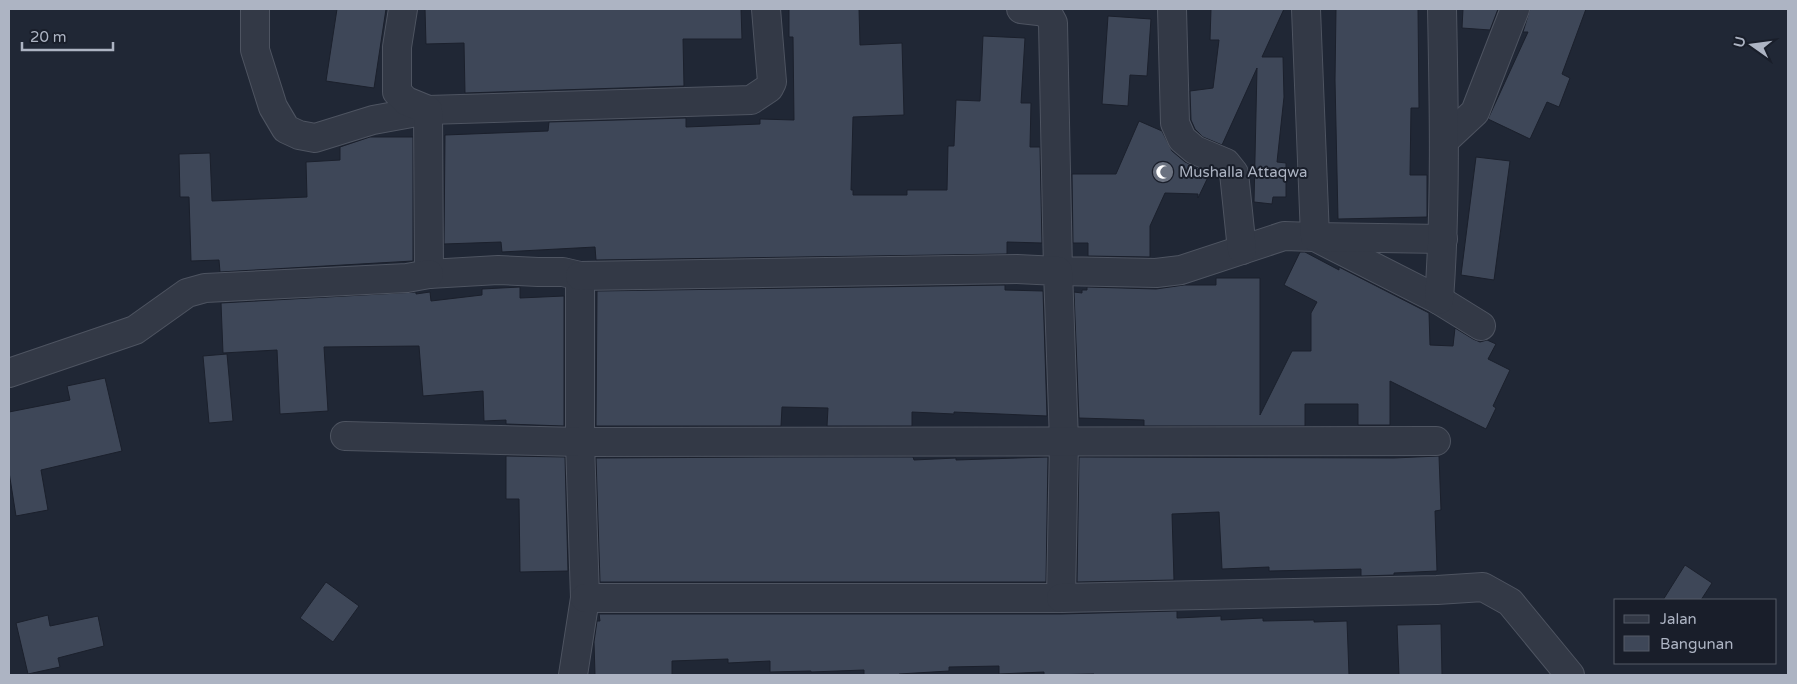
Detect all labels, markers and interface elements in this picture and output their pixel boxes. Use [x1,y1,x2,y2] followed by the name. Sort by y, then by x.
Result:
[22,20,114,52] scale bar
[1727,20,1777,70] north arrow
[30,28,67,46] text: 20 m
[1730,35,1749,49] text: U
[1151,160,1175,184] mosque icon: Mushalla Attaqwa
[1179,163,1307,181] place label: Mushalla Attaqwa
[1614,599,1777,664] legend
[1660,610,1697,628] text: Jalan
[1660,635,1733,653] text: Bangunan

